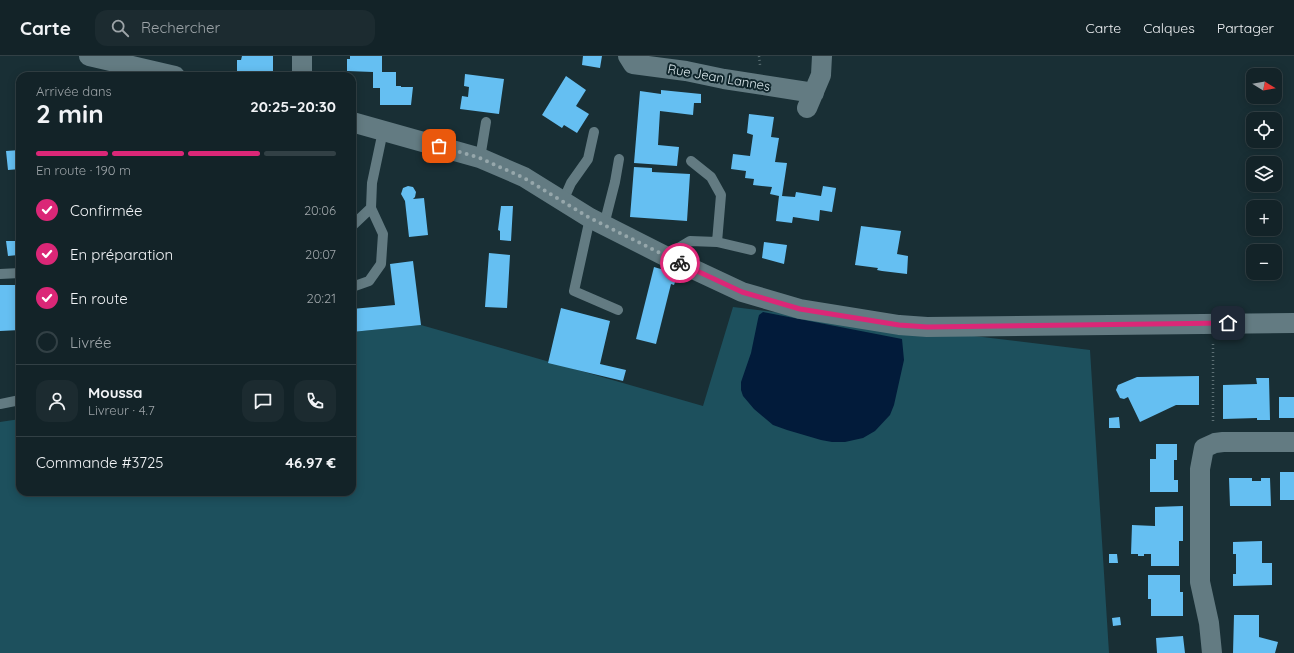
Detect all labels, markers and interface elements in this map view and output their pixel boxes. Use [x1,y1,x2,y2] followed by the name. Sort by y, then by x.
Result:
[95,10,375,46] search box
[20,16,71,40] text: Carte
[109,17,131,39] icon: search
[141,18,220,37] text: Rechercher
[1086,19,1121,37] text: Carte
[1143,19,1195,37] text: Calques
[1217,19,1274,37] text: Partager
[666,60,772,94] street label: Rue Jean Lannes
[1246,68,1282,104] north arrow
[1246,68,1282,280] map controls
[36,83,112,99] text: Arrivée dans
[36,97,104,130] text: 2 min
[250,97,336,116] text: 20:25–20:30
[1246,112,1282,148] button: locate
[422,129,456,163] pin
[428,135,450,157] icon: bag
[1246,156,1282,192] button: layers
[36,162,131,178] text: En route · 190 m
[36,199,58,221] icon: check
[1246,200,1282,236] button: +
[70,201,143,220] text: Confirmée
[304,202,336,218] text: 20:06
[36,243,58,265] icon: check
[660,243,700,283] courier
[1246,244,1282,280] button: −
[70,245,173,264] text: En préparation
[305,246,336,262] text: 20:07
[669,252,691,274] icon: bike
[36,287,58,309] icon: check
[70,289,128,308] text: En route
[307,290,336,306] text: 20:21
[1211,306,1245,340] pin
[1217,312,1239,334] icon: home
[70,333,112,352] text: Livrée
[36,380,78,422] button: person
[242,380,284,422] button: chat
[294,380,336,422] button: phone
[88,383,142,402] text: Moussa
[88,402,155,418] text: Livreur · 4.7
[36,453,164,472] text: Commande #3725
[285,453,336,472] text: 46.97 €

